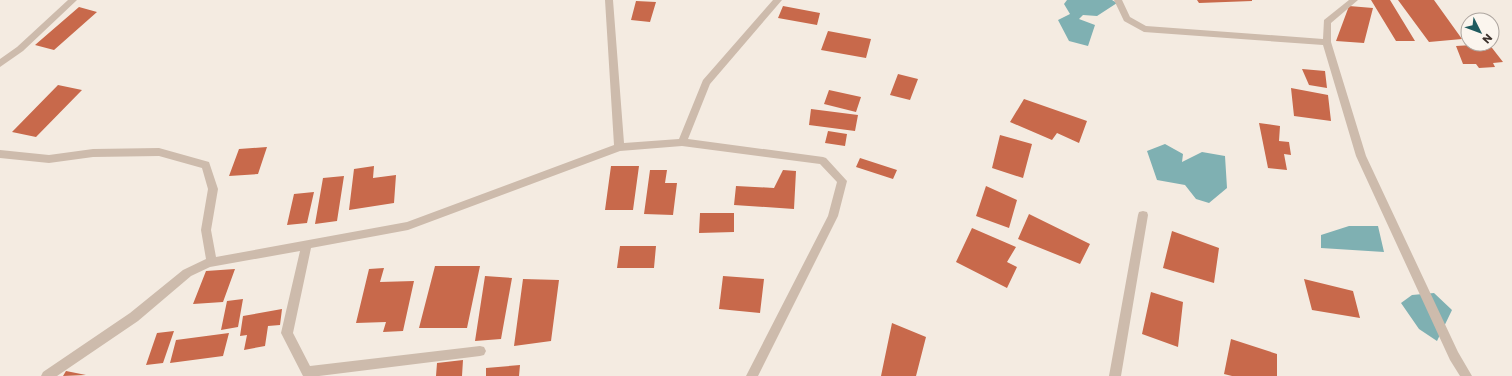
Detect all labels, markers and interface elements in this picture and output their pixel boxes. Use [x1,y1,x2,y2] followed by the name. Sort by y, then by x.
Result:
[1460,12,1500,52] north arrow
[1479,30,1496,47] text: N

